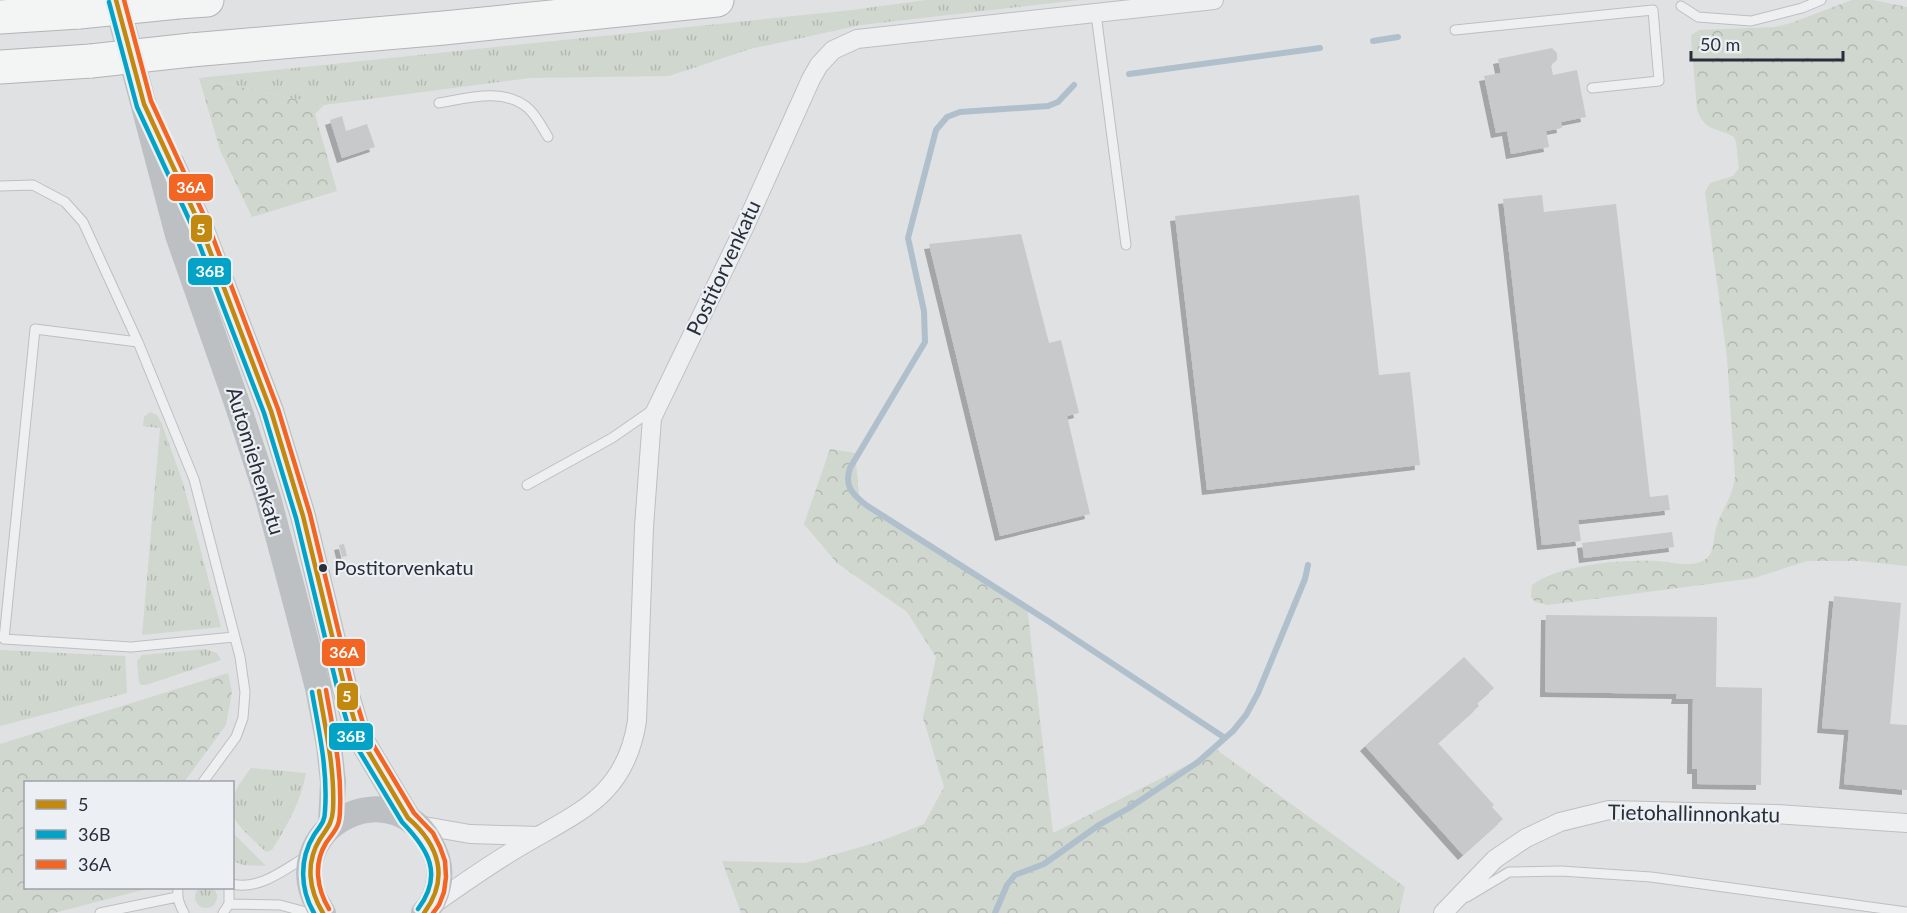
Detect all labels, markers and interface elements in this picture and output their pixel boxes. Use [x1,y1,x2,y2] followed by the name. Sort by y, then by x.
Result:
[1691,24,1842,62] scale bar
[1700,33,1740,55] text: 50 m
[168,173,214,202] line badge: 36A
[176,177,207,196] text: 36A
[680,196,765,339] street label: Postitorvenkatu
[190,214,213,243] line badge: 5
[196,219,206,238] text: 5
[187,257,232,286] line badge: 36B
[195,261,225,280] text: 36B
[222,384,291,537] street label: Automiehenkatu
[334,555,474,579] place label: Postitorvenkatu
[317,562,329,574] marker: Postitorvenkatu
[321,638,366,667] line badge: 36A
[329,642,360,661] text: 36A
[336,682,359,711] line badge: 5
[342,686,352,705] text: 5
[328,722,374,751] line badge: 36B
[336,726,366,745] text: 36B
[24,781,234,889] legend
[78,793,88,815] text: 5
[1608,798,1780,827] street label: Tietohallinnonkatu
[78,823,111,845] text: 36B
[78,853,112,875] text: 36A

